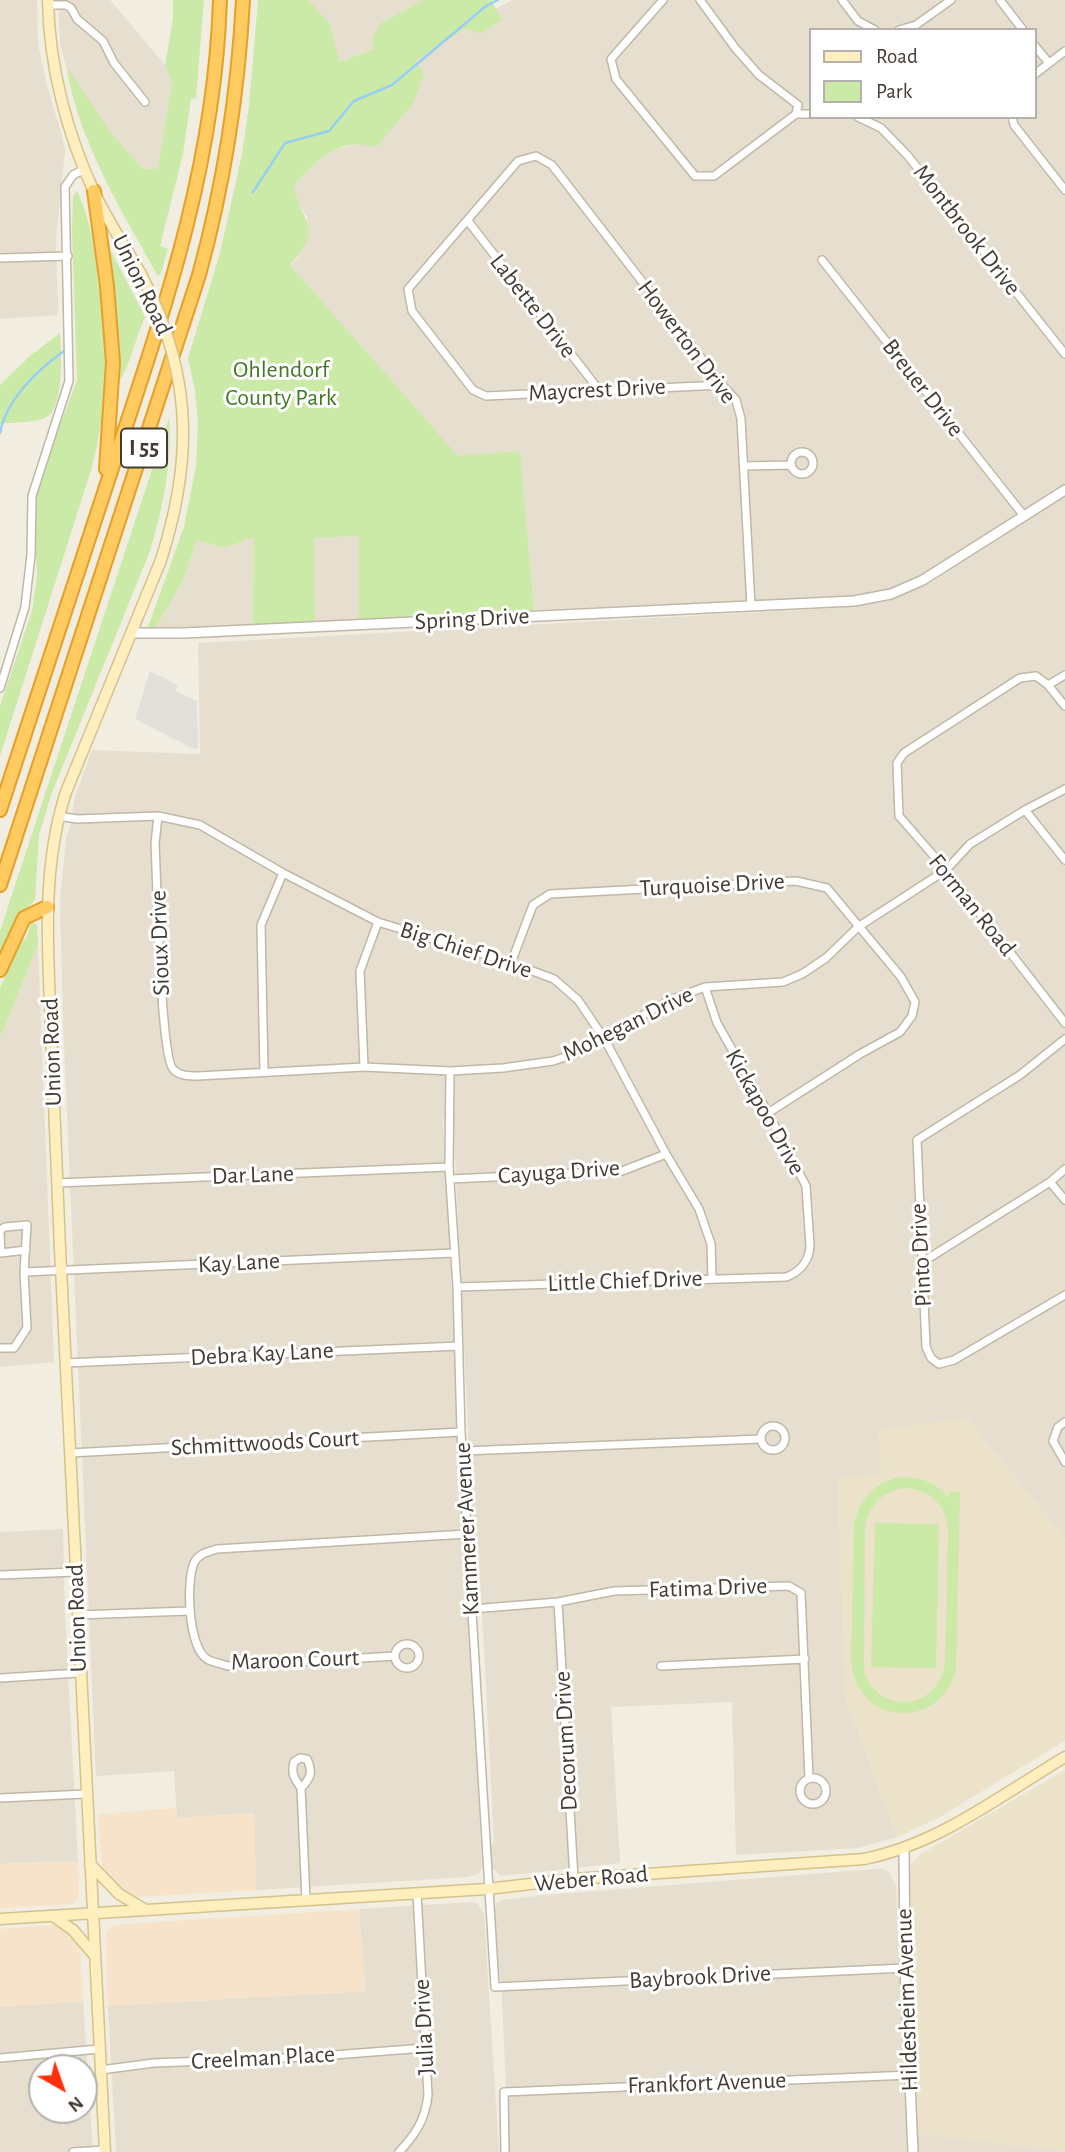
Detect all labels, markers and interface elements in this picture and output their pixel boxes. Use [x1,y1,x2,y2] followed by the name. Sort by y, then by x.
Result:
[810,28,1037,119] legend
[876,46,918,67] text: Road
[876,81,912,102] text: Park
[907,159,1027,301] street label: Montbrook Drive
[105,230,179,340] street label: Union Road
[483,248,583,364] street label: Labette Drive
[631,275,743,409] street label: Howerton Drive
[876,333,970,443] street label: Breuer Drive
[225,356,337,412] park label: Ohlendorf County Park
[528,372,666,408] street label: Maycrest Drive
[121,428,167,468] road number: I 55
[414,602,530,636] street label: Spring Drive
[922,848,1022,962] street label: Forman Road
[639,867,785,903] street label: Turquoise Drive
[144,890,176,996] street label: Sioux Drive
[396,915,536,985] street label: Big Chief Drive
[558,980,698,1068] street label: Mohegan Drive
[36,997,68,1107] street label: Union Road
[719,1044,811,1180] street label: Kickapoo Drive
[497,1153,621,1191] street label: Cayuga Drive
[211,1159,295,1191] street label: Dar Lane
[904,1202,938,1308] street label: Pinto Drive
[197,1246,281,1280] street label: Kay Lane
[547,1264,703,1298] street label: Little Chief Drive
[190,1336,334,1372] street label: Debra Kay Lane
[170,1424,360,1462] street label: Schmittwoods Court
[448,1442,486,1616] street label: Kammerer Avenue
[61,1563,93,1673] street label: Union Road
[648,1572,768,1604] street label: Fatima Drive
[230,1643,360,1677] street label: Maroon Court
[548,1670,584,1812] street label: Decorum Drive
[533,1860,649,1898] street label: Weber Road
[889,1908,925,2092] street label: Hildesheim Avenue
[628,1959,772,1995] street label: Baybrook Drive
[407,1978,441,2076] street label: Julia Drive
[190,2040,336,2076] street label: Creelman Place
[28,2054,98,2124] north arrow
[627,2066,787,2100] street label: Frankfort Avenue
[64,2092,87,2115] text: N

